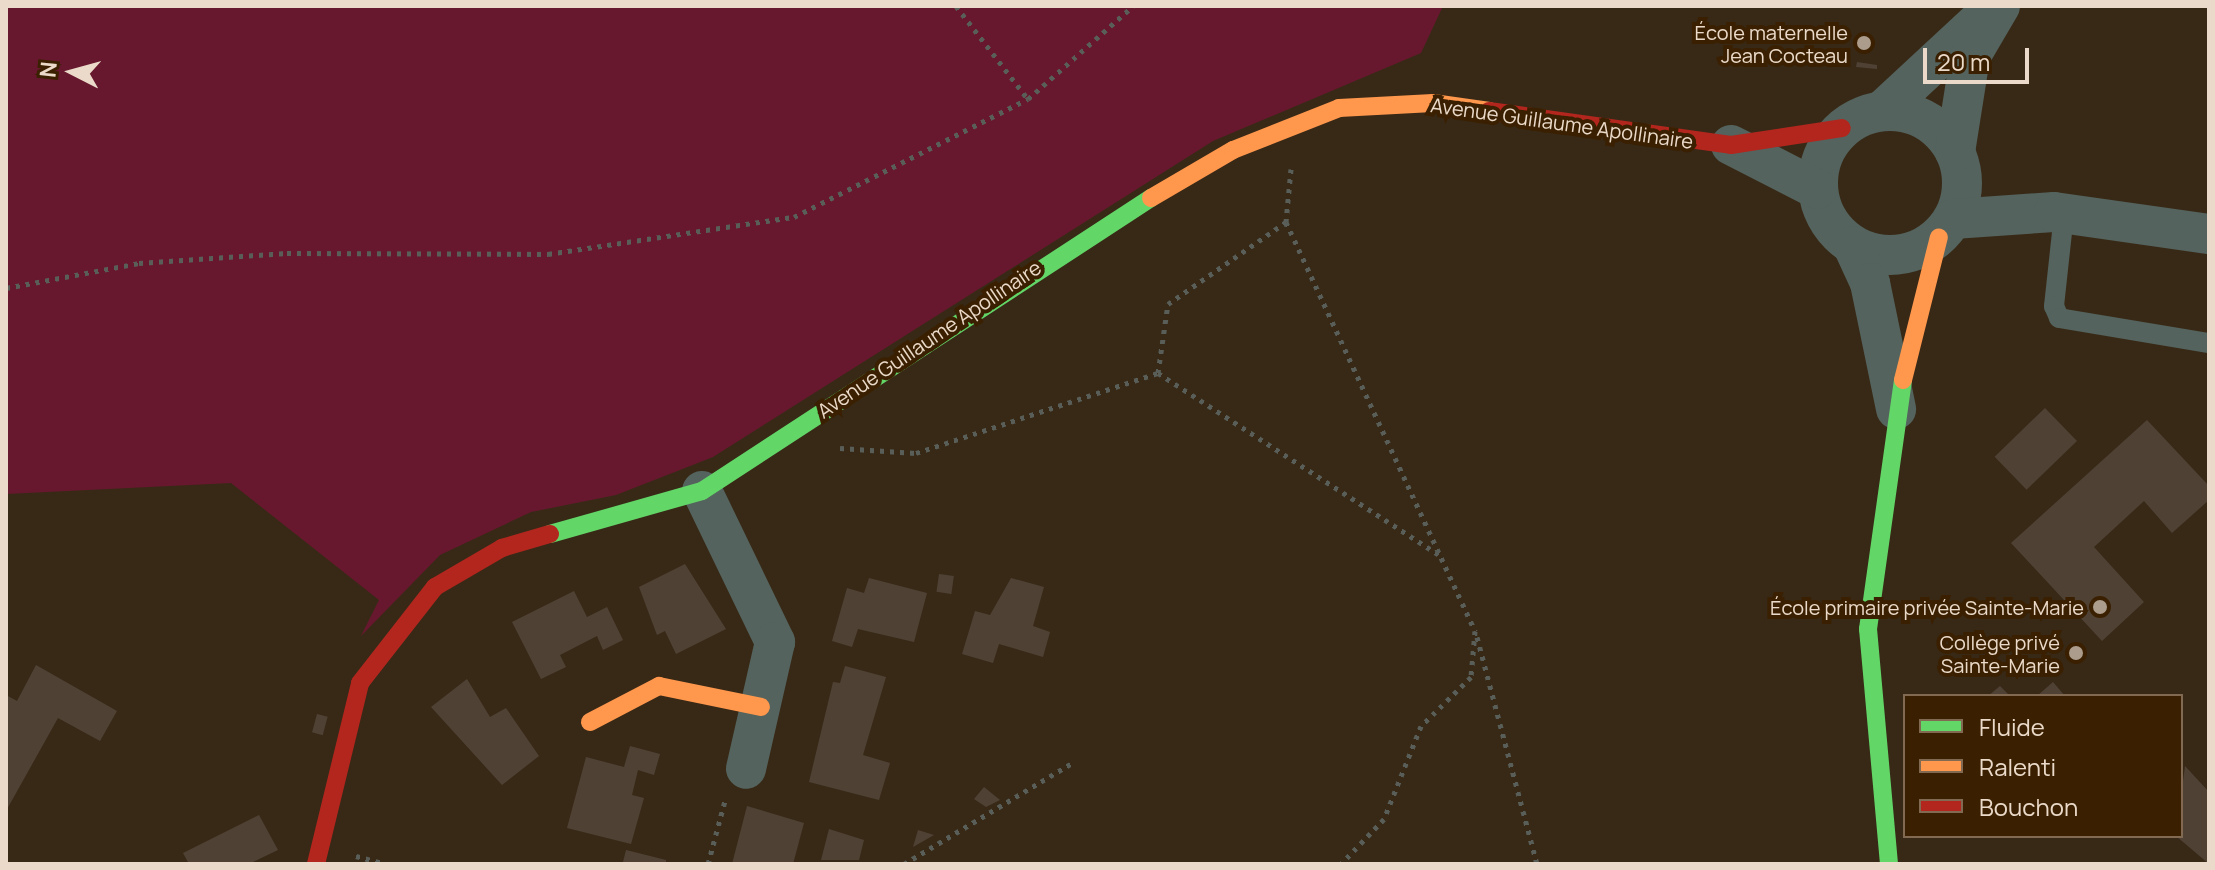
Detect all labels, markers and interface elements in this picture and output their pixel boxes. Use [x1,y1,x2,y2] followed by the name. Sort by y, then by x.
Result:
[1695,20,1848,67] place label: École maternelle Jean Cocteau
[32,32,112,112] north arrow
[1927,32,2033,82] scale bar
[1855,34,1873,52] marker: École maternelle Jean Cocteau
[1937,45,1990,78] text: 20 m
[32,60,64,79] text: N
[1429,93,1695,153] street label: Avenue Guillaume Apollinaire
[813,255,1045,423] street label: Avenue Guillaume Apollinaire
[1770,595,2084,619] place label: École primaire privée Sainte-Marie
[2091,598,2109,616] marker: École primaire privée Sainte-Marie
[1940,630,2060,677] place label: Collège privé Sainte-Marie
[2067,644,2085,662] marker: Collège privé Sainte-Marie
[1903,694,2183,838] legend
[1979,710,2045,743] text: Fluide
[1979,750,2056,783] text: Ralenti
[1979,790,2078,823] text: Bouchon

